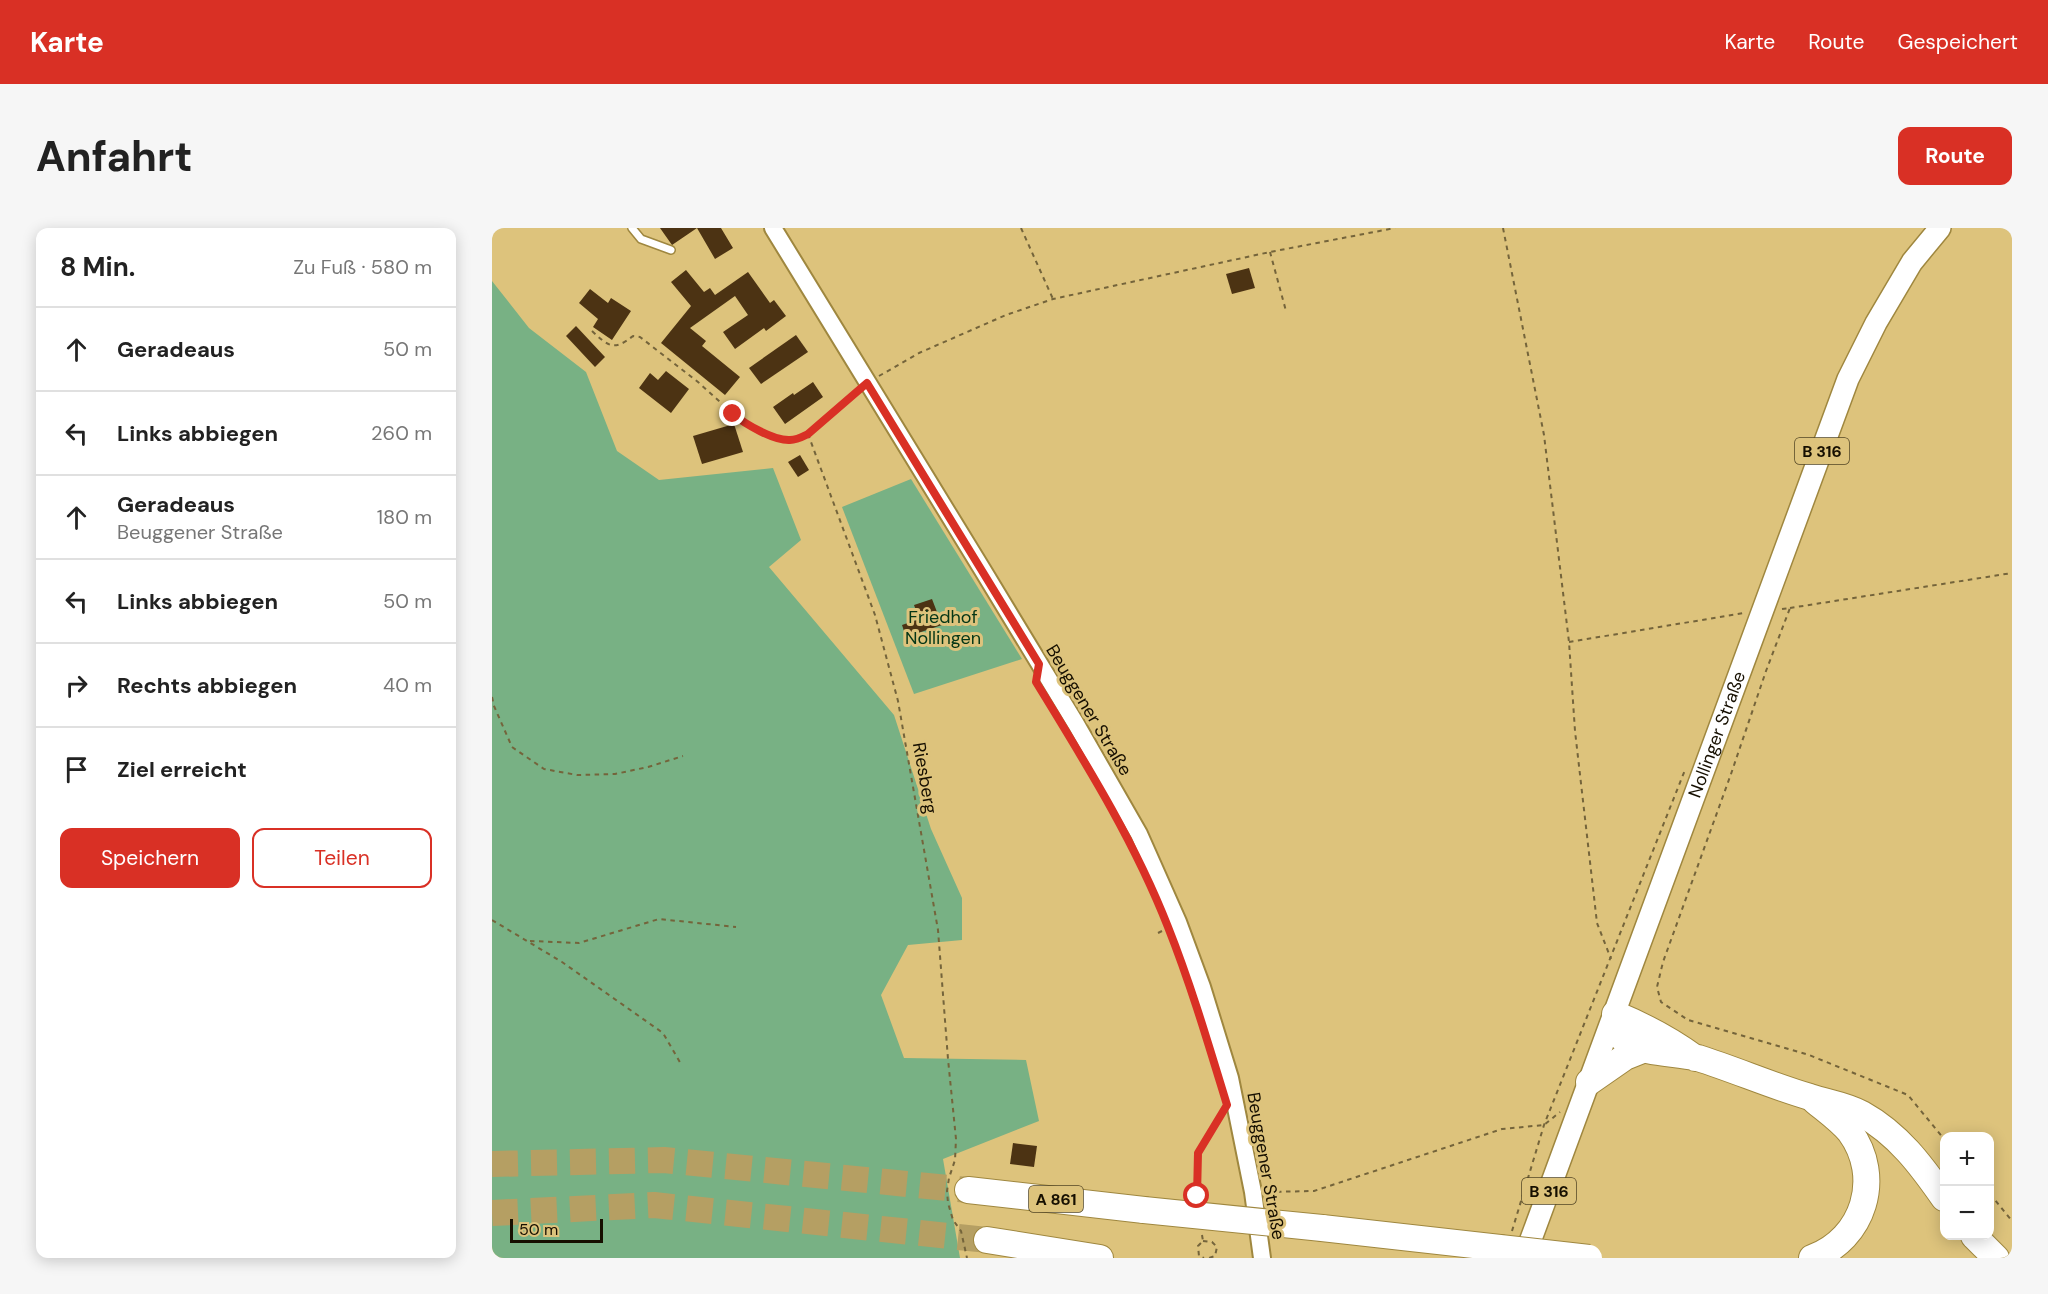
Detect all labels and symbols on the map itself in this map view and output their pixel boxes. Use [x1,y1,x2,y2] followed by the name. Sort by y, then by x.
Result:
[719,400,745,426] route end
[1795,438,1849,464] road number: B 316
[905,605,981,650] park label: Friedhof Nollingen
[1040,640,1138,780] street label: Beuggener Straße
[1683,668,1751,801] street label: Nollinger Straße
[907,740,943,816] street label: Riesberg
[1241,1090,1291,1242] street label: Beuggener Straße
[1522,1178,1576,1204] road number: B 316
[1183,1182,1209,1208] route start
[1029,1186,1083,1212] road number: A 861
[510,1216,603,1244] scale bar

